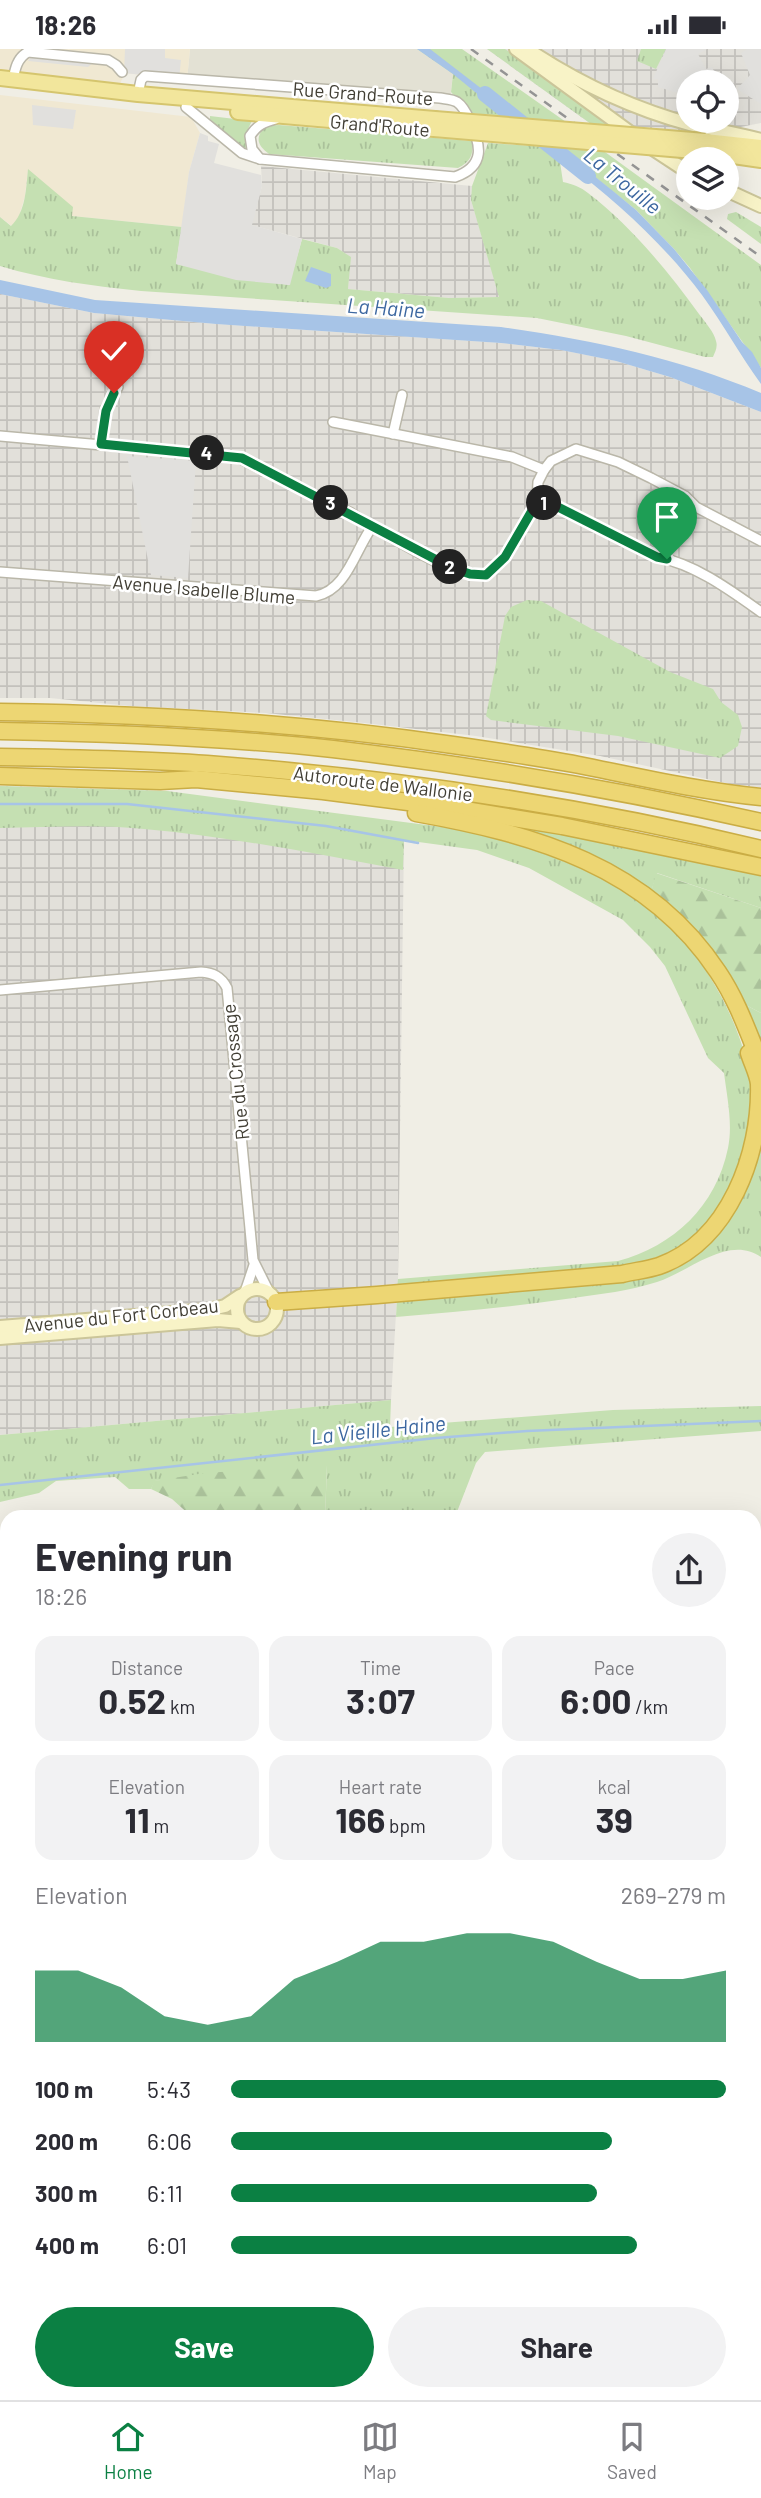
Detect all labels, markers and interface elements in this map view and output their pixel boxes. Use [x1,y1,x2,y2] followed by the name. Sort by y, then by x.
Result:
[35,9,96,40] text: 18:26
[676,70,739,210] map controls
[676,70,739,133] button: locate
[292,77,434,109] street label: Rue Grand-Route
[329,109,431,141] street label: Grand'Route
[579,141,667,219] water label: La Trouille
[676,147,739,210] button: layers
[346,292,426,322] water label: La Haine
[84,321,144,393] pin
[95,332,133,370] icon: check
[190,435,224,471] pin: 4
[201,441,212,464] text: 4
[314,485,348,521] pin: 3
[526,485,562,521] pin: 1
[637,487,697,559] pin
[325,491,336,514] text: 3
[540,491,547,514] text: 1
[648,498,686,536] icon: arrive
[433,549,468,585] pin: 2
[444,555,455,578] text: 2
[112,570,296,608] street label: Avenue Isabelle Blume
[292,761,474,805] street label: Autoroute de Wallonie
[216,1003,254,1141] street label: Rue du Crossage
[22,1293,220,1337] street label: Avenue du Fort Corbeau
[309,1409,447,1449] water label: La Vieille Haine
[35,1533,233,1579] text: Evening run
[652,1533,726,1607] button: share
[35,1582,87,1610] text: 18:26
[111,1656,183,1679] text: Distance
[360,1656,401,1679] text: Time
[594,1656,635,1679] text: Pace
[98,1679,166,1721] text: 0.52
[346,1679,415,1721] text: 3:07
[560,1679,632,1721] text: 6:00
[166,1695,195,1718] text: km
[632,1695,668,1718] text: /km
[109,1775,185,1798] text: Elevation
[339,1775,422,1798] text: Heart rate
[598,1775,631,1798] text: kcal
[125,1798,150,1840] text: 11
[335,1798,385,1840] text: 166
[595,1798,633,1840] text: 39
[150,1814,169,1837] text: m
[385,1814,426,1837] text: bpm
[35,1881,128,1909] text: Elevation
[621,1881,726,1909] text: 269–279 m
[35,2075,93,2103] text: 100 m
[147,2075,191,2103] text: 5:43
[35,2127,98,2155] text: 200 m
[147,2127,191,2155] text: 6:06
[35,2179,97,2207] text: 300 m
[147,2179,183,2207] text: 6:11
[35,2231,99,2259] text: 400 m
[147,2231,187,2259] text: 6:01
[35,2307,374,2387] button: Save
[388,2307,726,2387] button: Share
[104,2418,153,2483] tab: Home
[361,2418,399,2483] tab: Map
[607,2418,657,2483] tab: Saved

